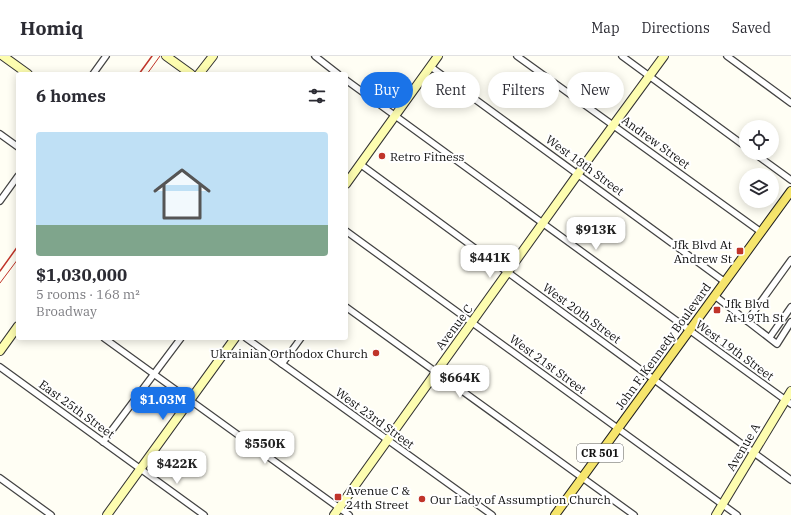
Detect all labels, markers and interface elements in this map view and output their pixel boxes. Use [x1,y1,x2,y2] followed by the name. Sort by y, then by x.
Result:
[20,16,83,40] text: Homiq
[591,19,620,37] text: Map
[642,19,710,37] text: Directions
[732,19,771,37] text: Saved
[360,72,413,108] chip: Buy
[421,72,480,108] chip: Rent
[488,72,559,108] chip: Filters
[567,72,624,108] chip: New
[36,85,106,107] text: 6 homes
[306,85,328,107] icon: filters
[619,112,693,172] street label: Andrew Street
[739,120,779,208] map controls
[739,120,779,160] button: locate
[543,132,627,198] street label: West 18th Street
[390,149,465,164] place label: Retro Fitness
[377,151,387,161] marker: Retro Fitness
[146,158,218,230] icon: home
[739,168,779,208] button: layers
[568,217,624,251] pin: $913K
[575,221,617,238] text: $913K
[672,237,732,266] place label: Jfk Blvd At Andrew St
[462,245,518,279] pin: $441K
[735,246,745,256] marker: Jfk Blvd At Andrew St
[469,249,511,266] text: $441K
[36,264,127,286] text: $1,030,000
[540,280,624,346] street label: West 20th Street
[612,280,714,412] street label: John F. Kennedy Boulevard
[36,286,140,303] text: 5 rooms · 168 m²
[725,296,784,325] place label: Jfk Blvd At 19Th St
[432,301,476,353] street label: Avenue C
[36,303,97,320] text: Broadway
[712,305,722,315] marker: Jfk Blvd At 19Th St
[693,317,777,383] street label: West 19th Street
[507,331,589,397] street label: West 21st Street
[210,346,369,361] place label: Ukrainian Orthodox Church
[371,348,381,358] marker: Ukrainian Orthodox Church
[432,365,488,399] pin: $664K
[439,369,481,386] text: $664K
[36,377,118,441] street label: East 25th Street
[333,384,417,452] street label: West 23rd Street
[130,387,196,421] pin: $1.03M
[140,391,186,408] text: $1.03M
[723,420,764,474] street label: Avenue A
[237,431,293,465] pin: $550K
[244,435,286,452] text: $550K
[577,444,623,462] road number: CR 501
[149,451,205,485] pin: $422K
[156,455,198,472] text: $422K
[346,483,411,512] place label: Avenue C & 24th Street
[333,492,343,502] marker: Avenue C & 24th Street
[430,492,611,507] place label: Our Lady of Assumption Church
[417,494,427,504] marker: Our Lady of Assumption Church

